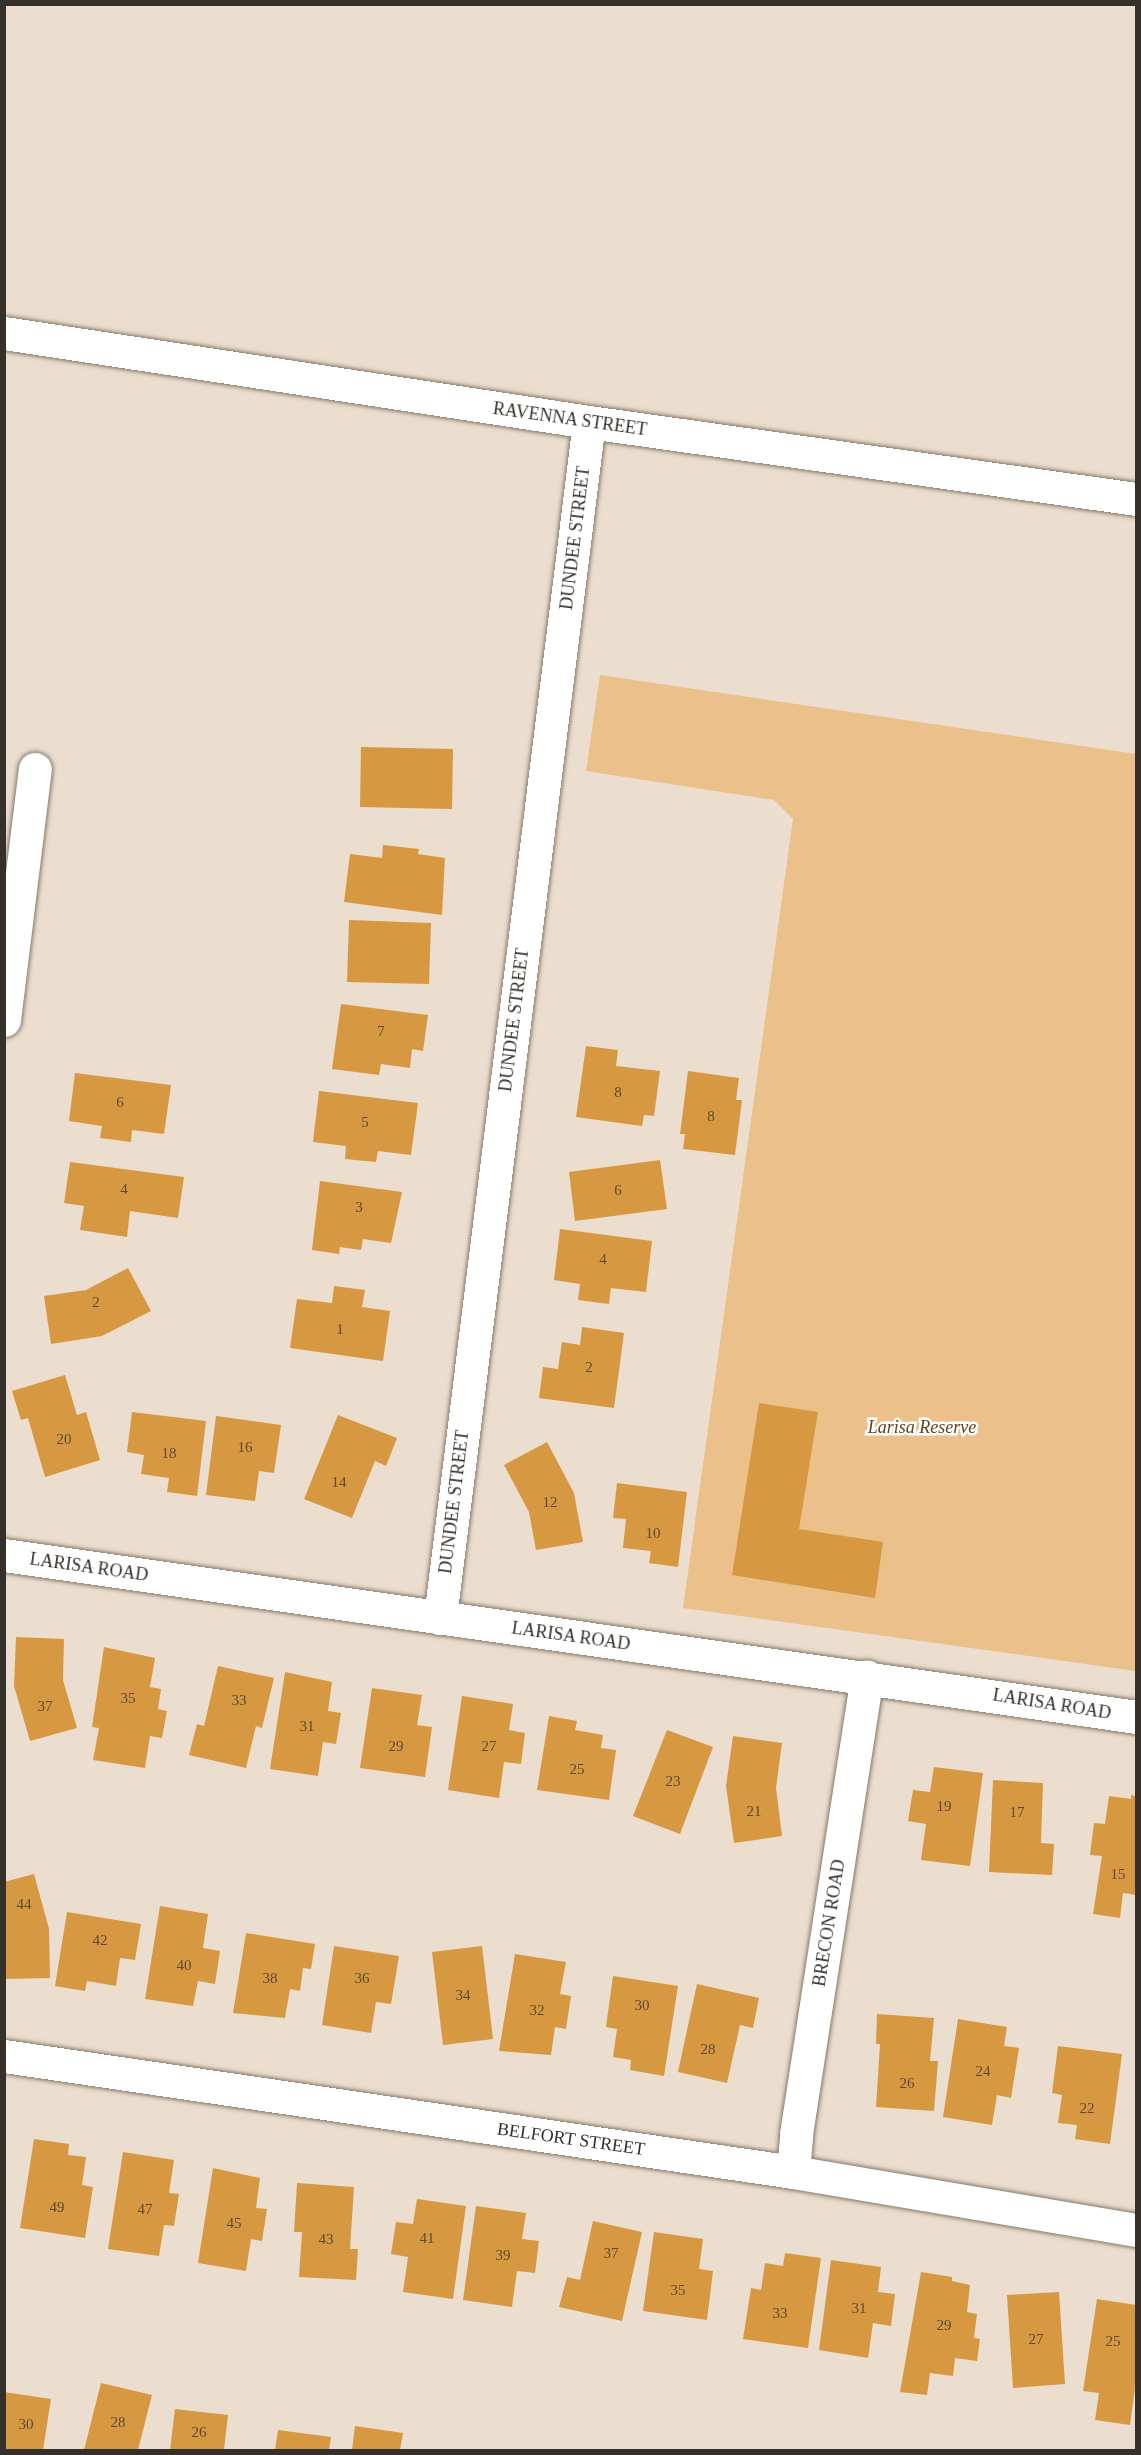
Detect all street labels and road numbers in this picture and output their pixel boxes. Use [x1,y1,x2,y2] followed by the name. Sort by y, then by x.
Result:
[491,397,649,441] street label: RAVENNA STREET
[555,465,595,611] street label: DUNDEE STREET
[494,947,534,1093] street label: DUNDEE STREET
[434,1429,474,1575] street label: DUNDEE STREET
[28,1548,150,1586] street label: LARISA ROAD
[510,1617,632,1655] street label: LARISA ROAD
[991,1684,1113,1724] street label: LARISA ROAD
[808,1858,850,1988] street label: BRECON ROAD
[496,2118,646,2160] street label: BELFORT STREET

